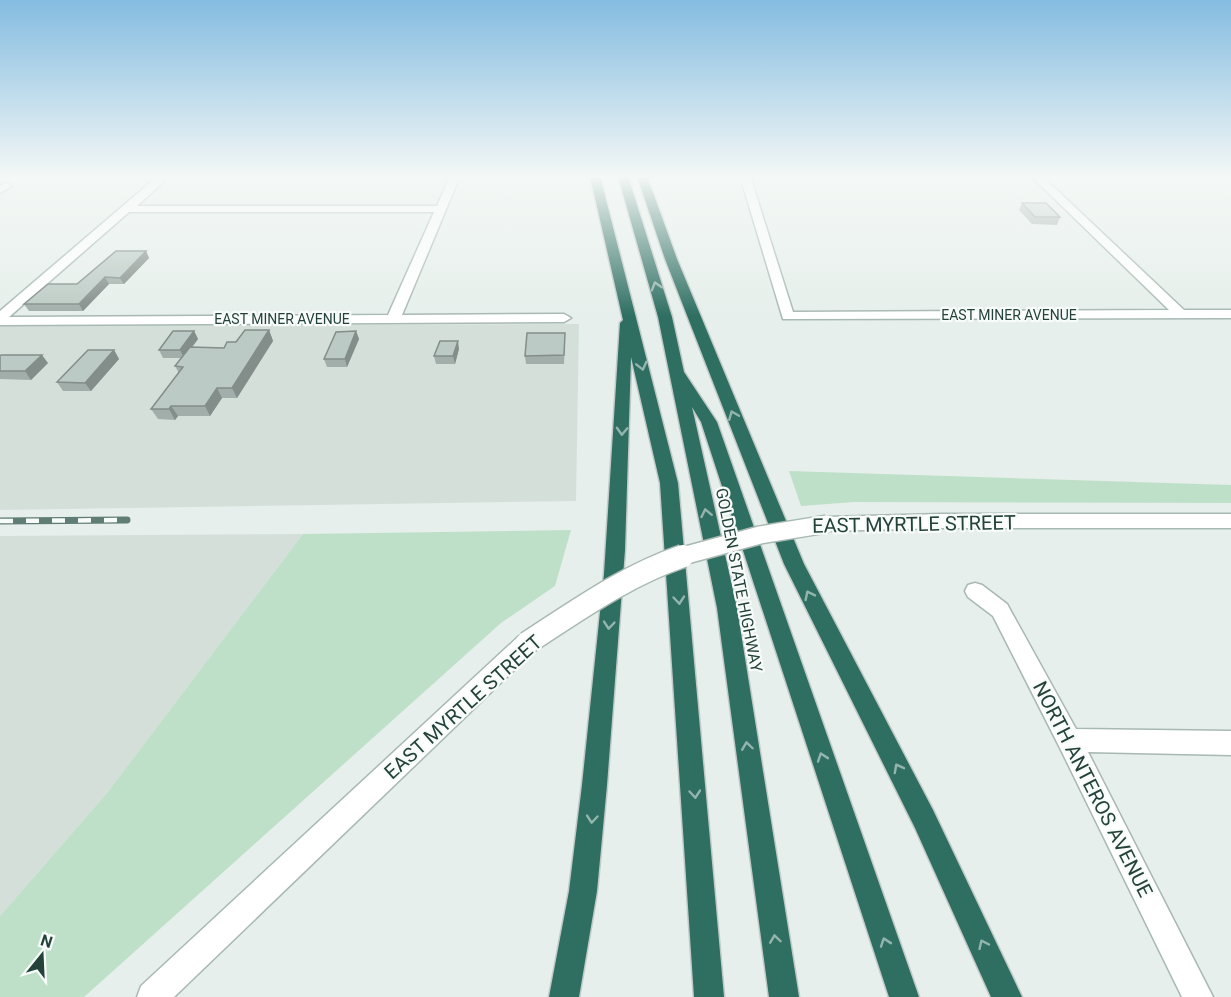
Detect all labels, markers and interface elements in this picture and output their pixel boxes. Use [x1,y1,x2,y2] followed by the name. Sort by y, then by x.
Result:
[651,281,663,292] one-way arrow
[941,307,1077,323] street label: EAST MINER AVENUE
[214,311,350,327] street label: EAST MINER AVENUE
[635,361,648,371] one-way arrow
[728,411,740,422] one-way arrow
[615,426,628,435] one-way arrow
[712,486,766,674] street label: GOLDEN STATE HIGHWAY
[700,508,713,518] one-way arrow
[812,510,1016,538] street label: EAST MYRTLE STREET
[804,590,816,601] one-way arrow
[672,595,685,604] one-way arrow
[603,621,616,630] one-way arrow
[379,630,547,784] street label: EAST MYRTLE STREET
[1028,677,1158,901] street label: NORTH ANTEROS AVENUE
[741,742,753,751] one-way arrow
[816,752,829,763] one-way arrow
[894,764,905,775] one-way arrow
[688,790,701,799] one-way arrow
[586,815,599,824] one-way arrow
[12,925,72,985] north arrow
[38,930,55,952] text: N
[770,935,782,944] one-way arrow
[879,937,892,948] one-way arrow
[978,939,990,950] one-way arrow

